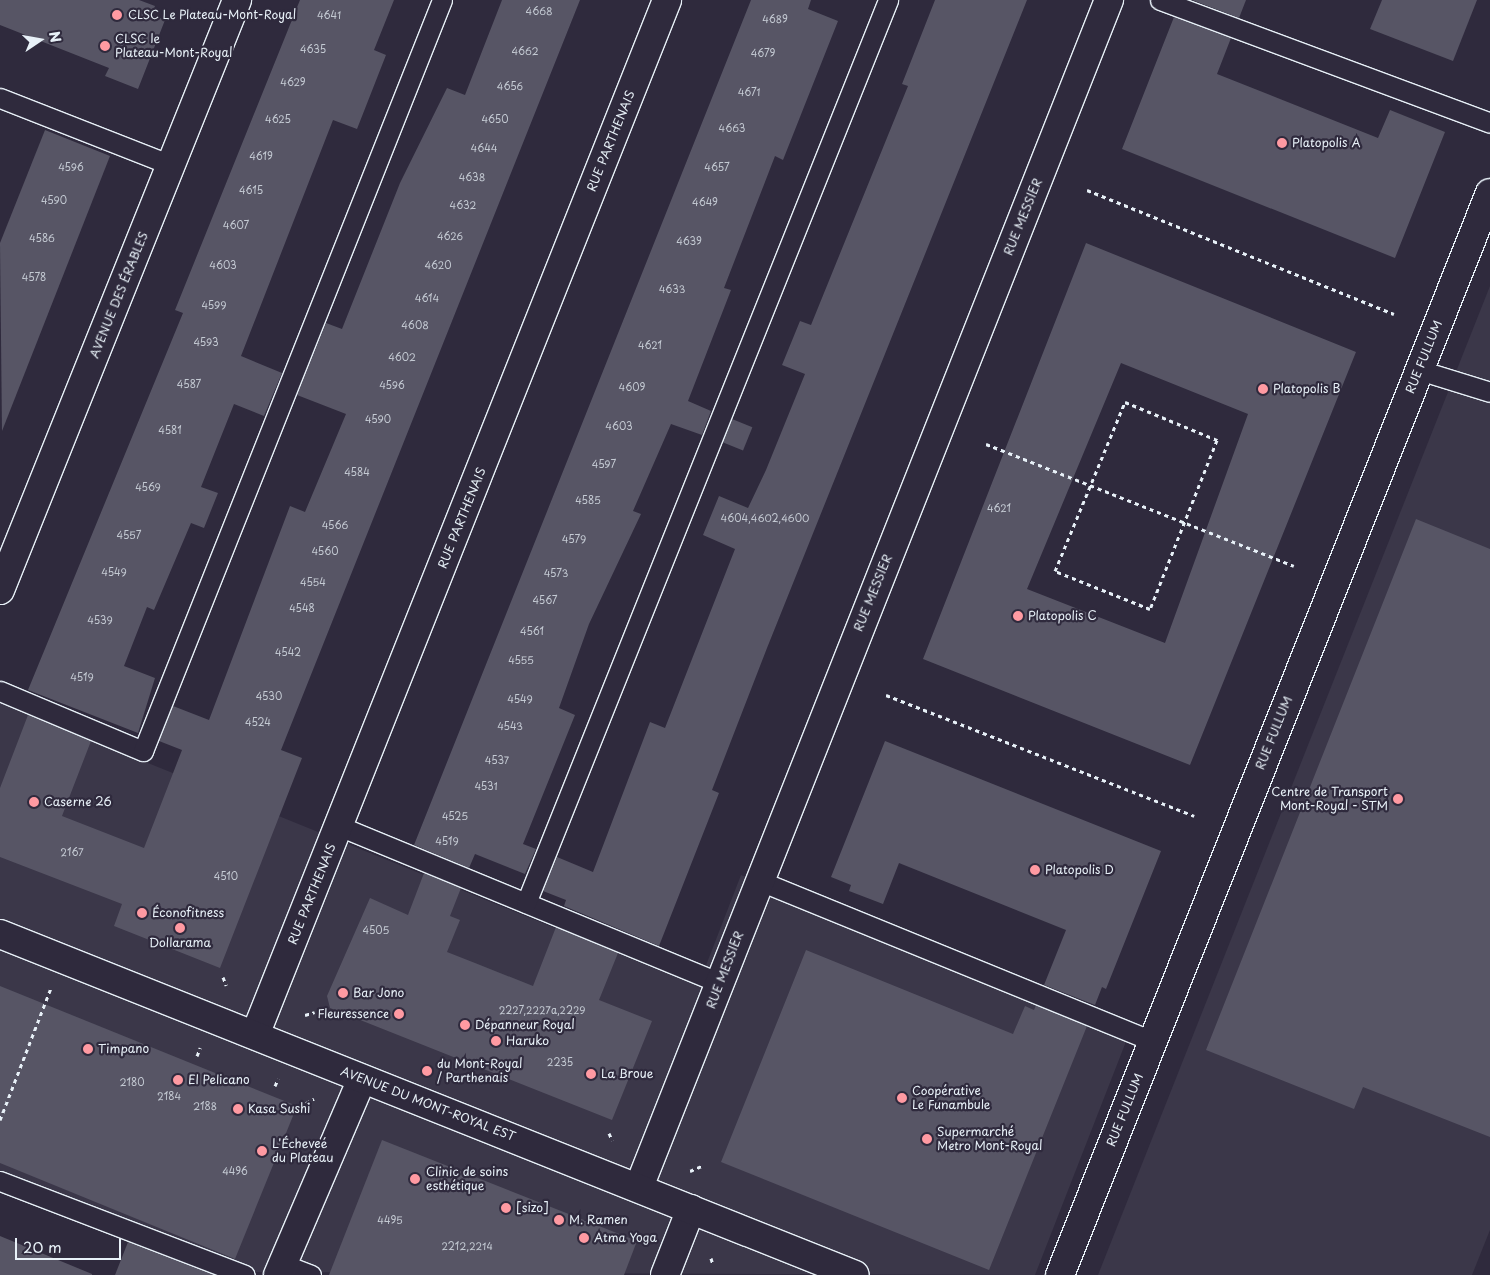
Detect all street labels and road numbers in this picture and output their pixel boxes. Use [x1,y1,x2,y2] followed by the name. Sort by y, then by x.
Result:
[584,89,638,193] street label: RUE PARTHENAIS
[1001,176,1045,258] street label: RUE MESSIER
[87,229,151,361] street label: AVENUE DES ÉRABLES
[1402,318,1446,396] street label: RUE FULLUM
[435,466,489,570] street label: RUE PARTHENAIS
[851,552,895,634] street label: RUE MESSIER
[1252,694,1296,772] street label: RUE FULLUM
[285,842,339,946] street label: RUE PARTHENAIS
[703,929,747,1011] street label: RUE MESSIER
[338,1064,518,1144] street label: AVENUE DU MONT-ROYAL EST
[1103,1071,1147,1149] street label: RUE FULLUM

